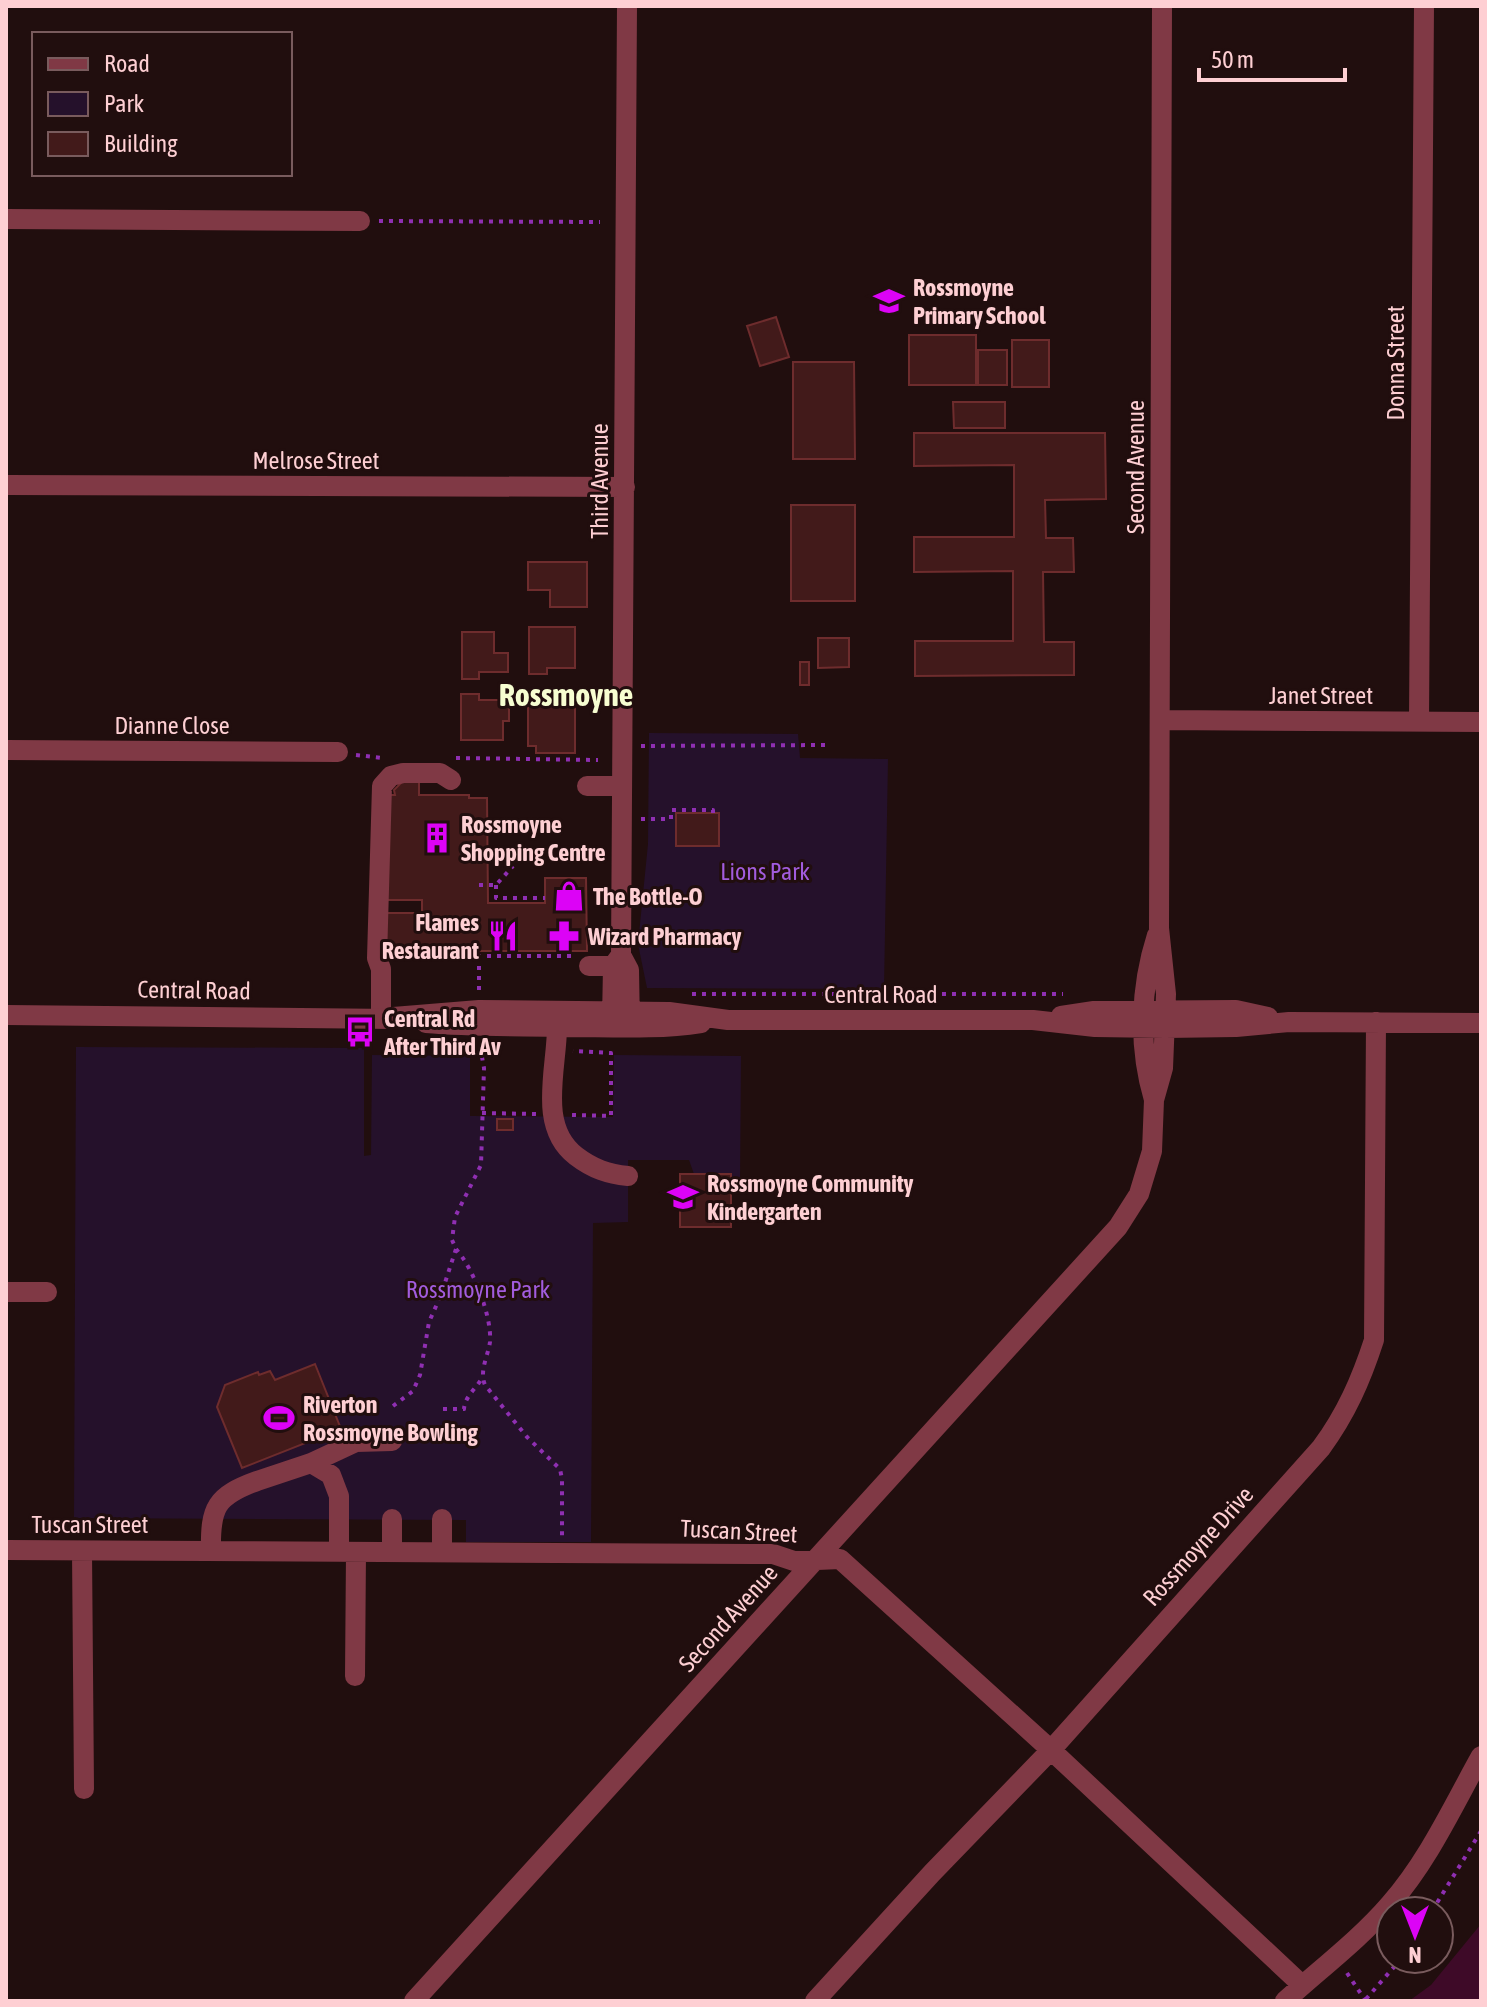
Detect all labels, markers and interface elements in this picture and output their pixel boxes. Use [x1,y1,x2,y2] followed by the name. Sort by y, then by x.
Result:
[32,32,292,176] legend
[1199,32,1345,82] scale bar
[1211,46,1254,73] text: 50 m
[104,50,150,77] text: Road
[104,90,145,117] text: Park
[104,130,178,157] text: Building
[913,274,1046,329] place label: Rossmoyne Primary School
[872,284,906,318] school or university icon: Rossmoyne Primary School
[1382,305,1409,421] street label: Donna Street
[1122,400,1149,534] street label: Second Avenue
[586,423,613,539] street label: Third Avenue
[252,447,380,474] street label: Melrose Street
[499,676,633,713] district label: Rossmoyne
[1269,682,1373,709] street label: Janet Street
[114,712,230,739] street label: Dianne Close
[461,811,606,866] place label: Rossmoyne Shopping Centre
[420,821,454,855] building icon: Rossmoyne Shopping Centre
[720,858,810,885] park label: Lions Park
[552,879,586,913] shop icon: The Bottle-O
[593,883,702,910] place label: The Bottle-O
[382,909,480,964] place label: Flames Restaurant
[486,919,520,953] restaurant icon: Flames Restaurant
[547,919,581,953] pharmacy icon: Wizard Pharmacy
[587,923,741,950] place label: Wizard Pharmacy
[137,976,251,1004] street label: Central Road
[824,981,938,1008] street label: Central Road
[383,1005,501,1060] place label: Central Rd After Third Av
[343,1015,377,1049] bus stop icon: Central Rd After Third Av
[707,1170,914,1225] place label: Rossmoyne Community Kindergarten
[666,1180,700,1214] school or university icon: Rossmoyne Community Kindergarten
[406,1276,551,1303] park label: Rossmoyne Park
[303,1391,479,1446] place label: Riverton Rossmoyne Bowling
[262,1401,296,1435] sports icon: Riverton Rossmoyne Bowling
[1138,1481,1258,1611] street label: Rossmoyne Drive
[31,1511,149,1538] street label: Tuscan Street
[680,1514,798,1548] street label: Tuscan Street
[673,1559,783,1677] street label: Second Avenue
[1375,1895,1455,1975] north arrow
[1409,1942,1421,1968] text: N

